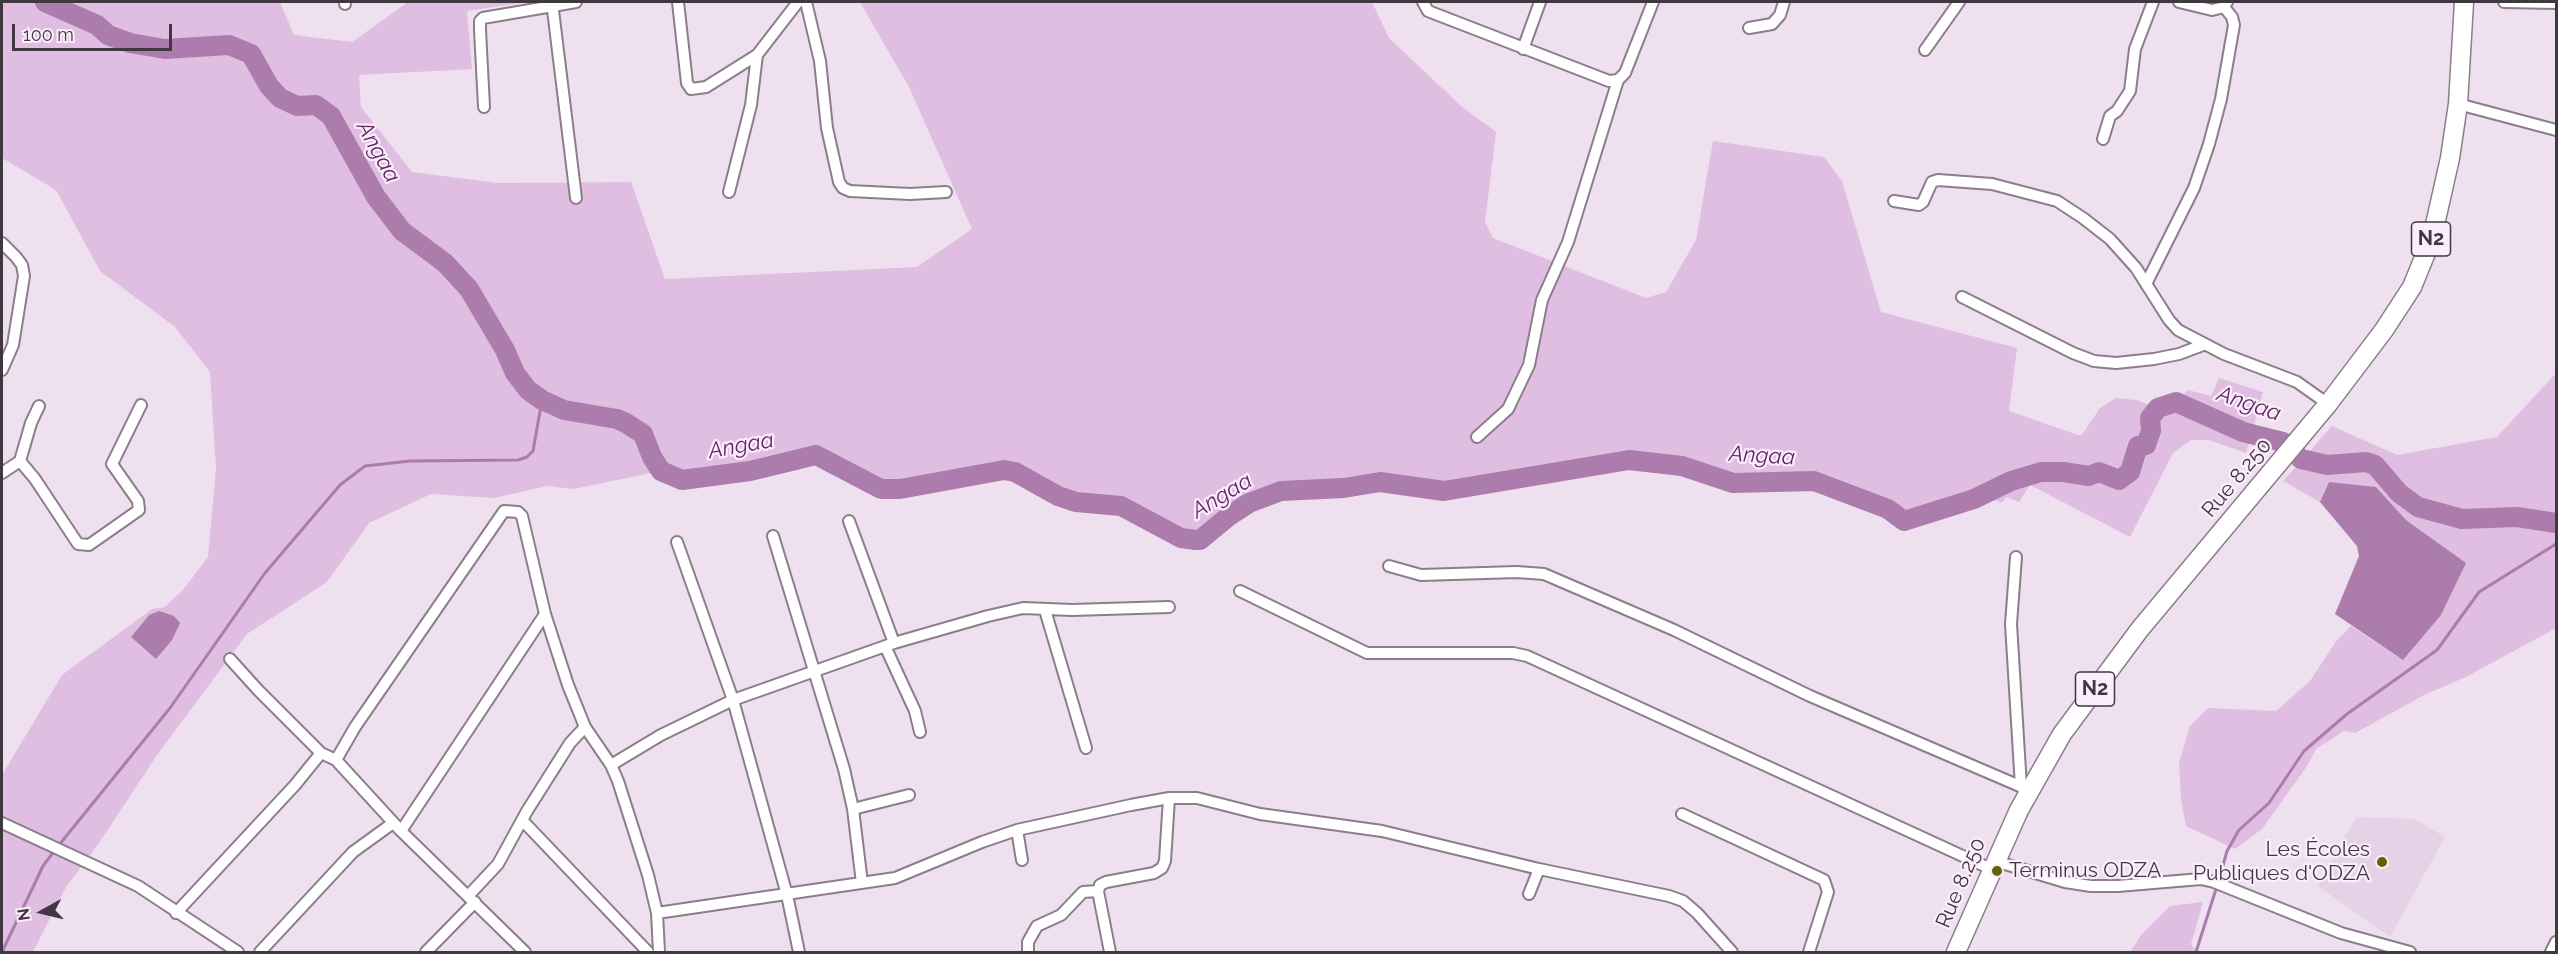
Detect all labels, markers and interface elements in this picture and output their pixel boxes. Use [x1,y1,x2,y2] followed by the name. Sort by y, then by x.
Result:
[15,12,176,50] scale bar
[23,24,74,45] text: 100 m
[350,117,406,187] water label: Angaa
[2412,222,2450,256] road number: N2
[2214,381,2284,427] water label: Angaa
[706,427,776,465] water label: Angaa
[2197,433,2277,523] street label: Rue 8.250
[1728,441,1796,471] water label: Angaa
[1187,468,1257,524] water label: Angaa
[2076,672,2114,706] road number: N2
[1931,834,1991,932] street label: Rue 8.250
[2193,837,2370,887] place label: Les Écoles Publiques d'ODZA
[2375,855,2389,869] marker: Les Écoles Publiques d'ODZA
[2009,858,2161,884] place label: Terminus ODZA
[1990,864,2004,878] marker: Terminus ODZA
[12,882,72,942] north arrow
[13,907,34,922] text: N

